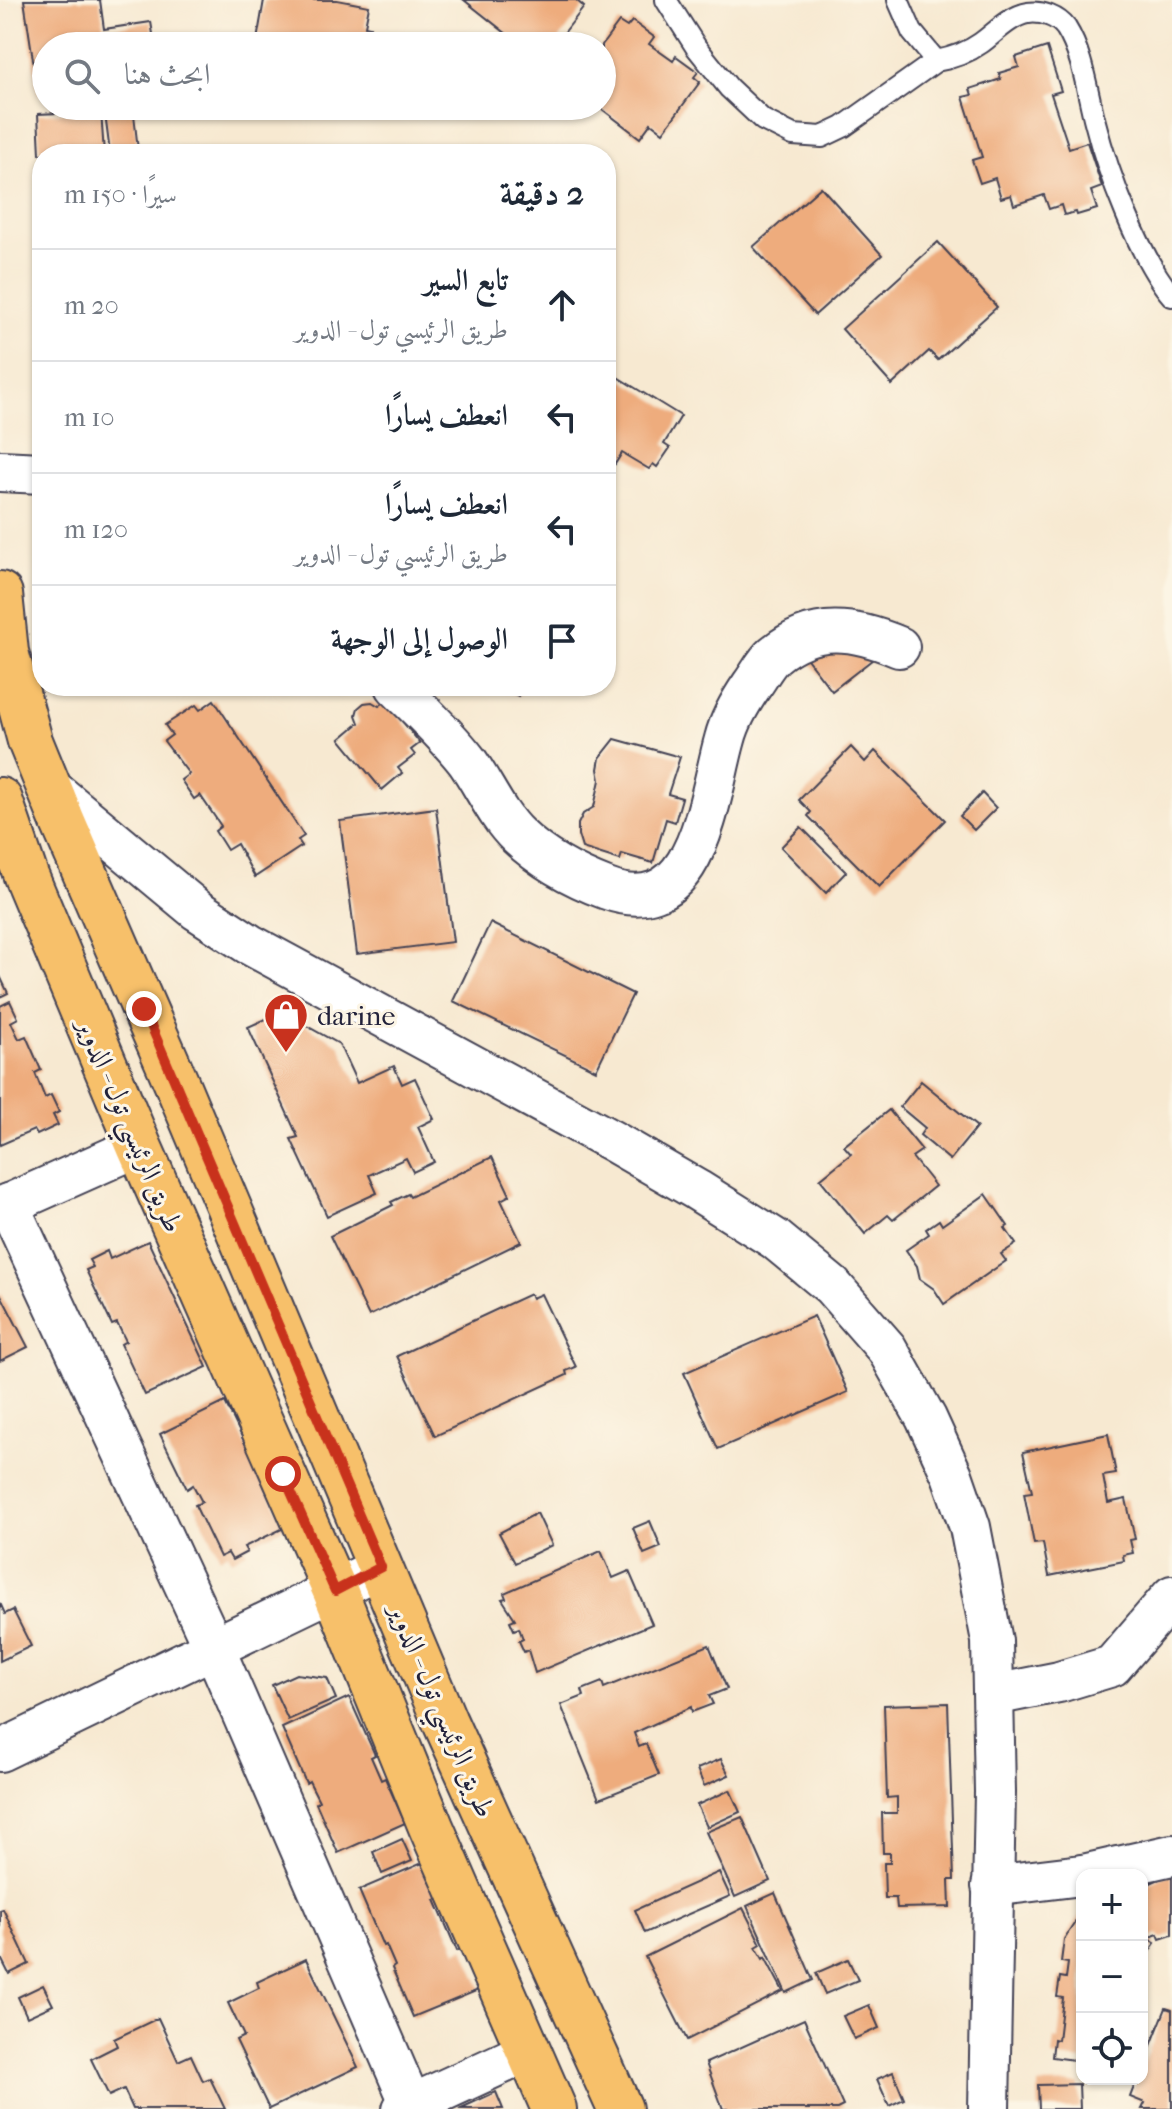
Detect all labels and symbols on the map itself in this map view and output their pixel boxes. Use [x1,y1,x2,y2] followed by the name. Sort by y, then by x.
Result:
[126,991,162,1027] route end
[262,991,310,1054] shop icon: darine
[317,999,395,1032] place label: darine
[60,1010,191,1241] street label: طريق الرئيسي تول - الدوير
[265,1456,301,1492] route start
[372,1595,503,1826] street label: طريق الرئيسي تول - الدوير

